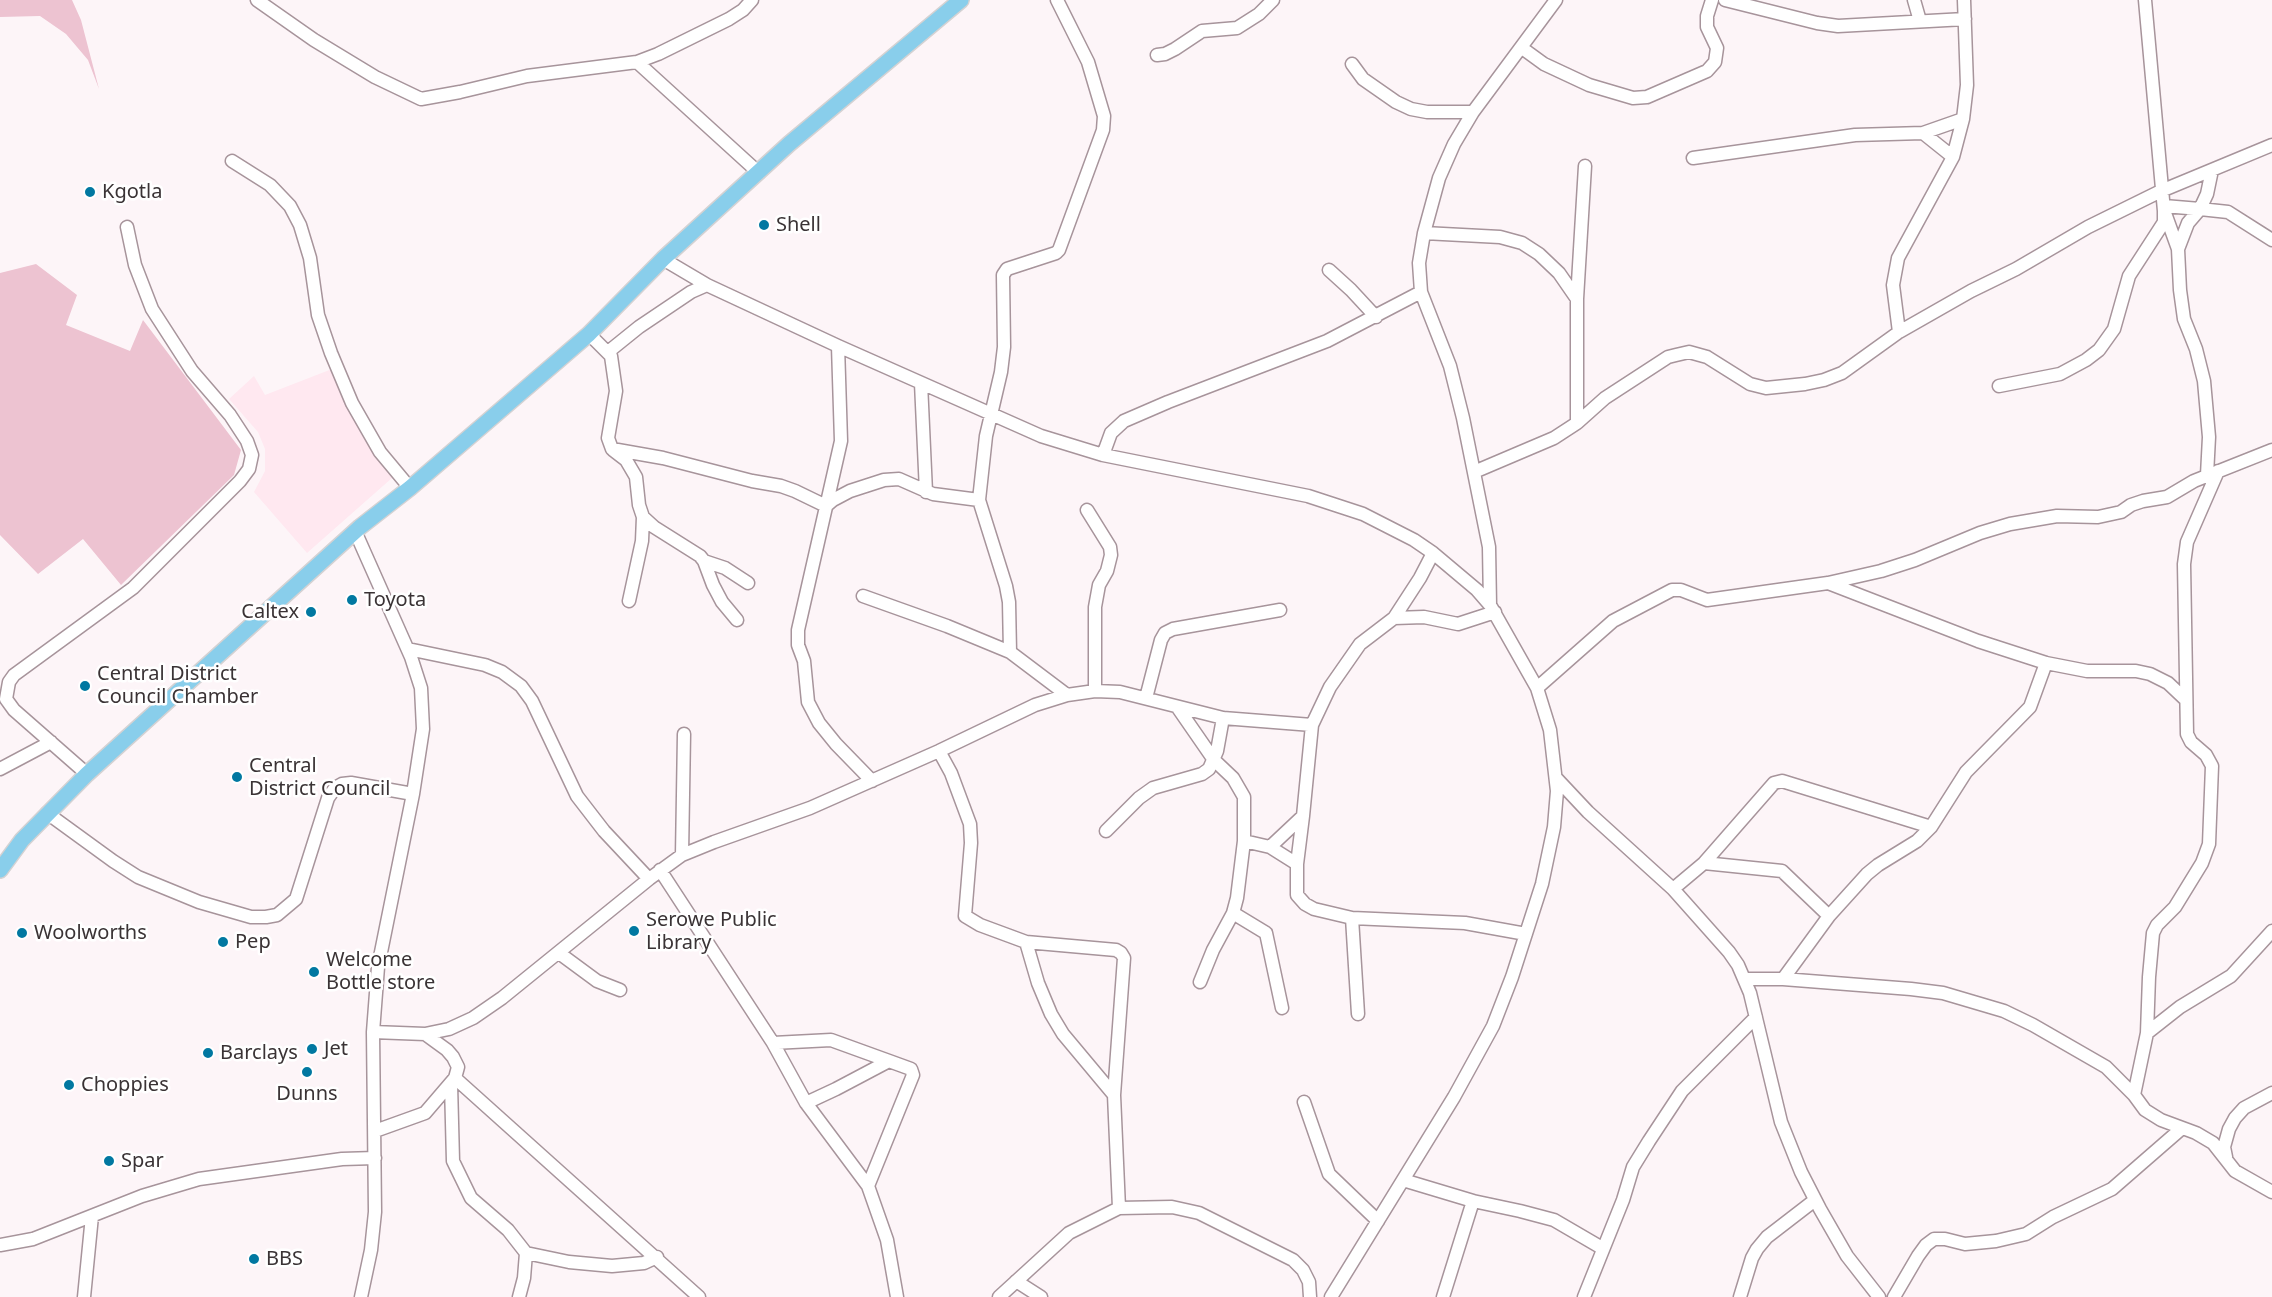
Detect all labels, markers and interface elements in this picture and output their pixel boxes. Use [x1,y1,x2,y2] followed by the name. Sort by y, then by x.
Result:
[102,180,162,204] place label: Kgotla
[83,185,97,199] marker: Kgotla
[776,213,821,237] place label: Shell
[757,218,771,232] marker: Shell
[364,588,426,612] place label: Toyota
[345,593,359,607] marker: Toyota
[241,600,299,624] place label: Caltex
[304,605,318,619] marker: Caltex
[97,662,258,709] place label: Central District Council Chamber
[78,679,92,693] marker: Central District Council Chamber
[249,754,390,801] place label: Central District Council
[230,770,244,784] marker: Central District Council
[646,908,777,955] place label: Serowe Public Library
[34,921,147,945] place label: Woolworths
[627,924,641,938] marker: Serowe Public Library
[15,926,29,940] marker: Woolworths
[235,930,271,954] place label: Pep
[216,935,230,949] marker: Pep
[326,948,435,995] place label: Welcome Bottle store
[307,965,321,979] marker: Welcome Bottle store
[324,1037,348,1061] place label: Jet
[220,1041,298,1065] place label: Barclays
[305,1042,319,1056] marker: Jet
[201,1046,215,1060] marker: Barclays
[300,1065,314,1079] marker: Dunns
[81,1073,169,1097] place label: Choppies
[62,1078,76,1092] marker: Choppies
[276,1082,338,1106] place label: Dunns
[121,1149,164,1173] place label: Spar
[102,1154,116,1168] marker: Spar
[266,1247,303,1271] place label: BBS
[247,1252,261,1266] marker: BBS

